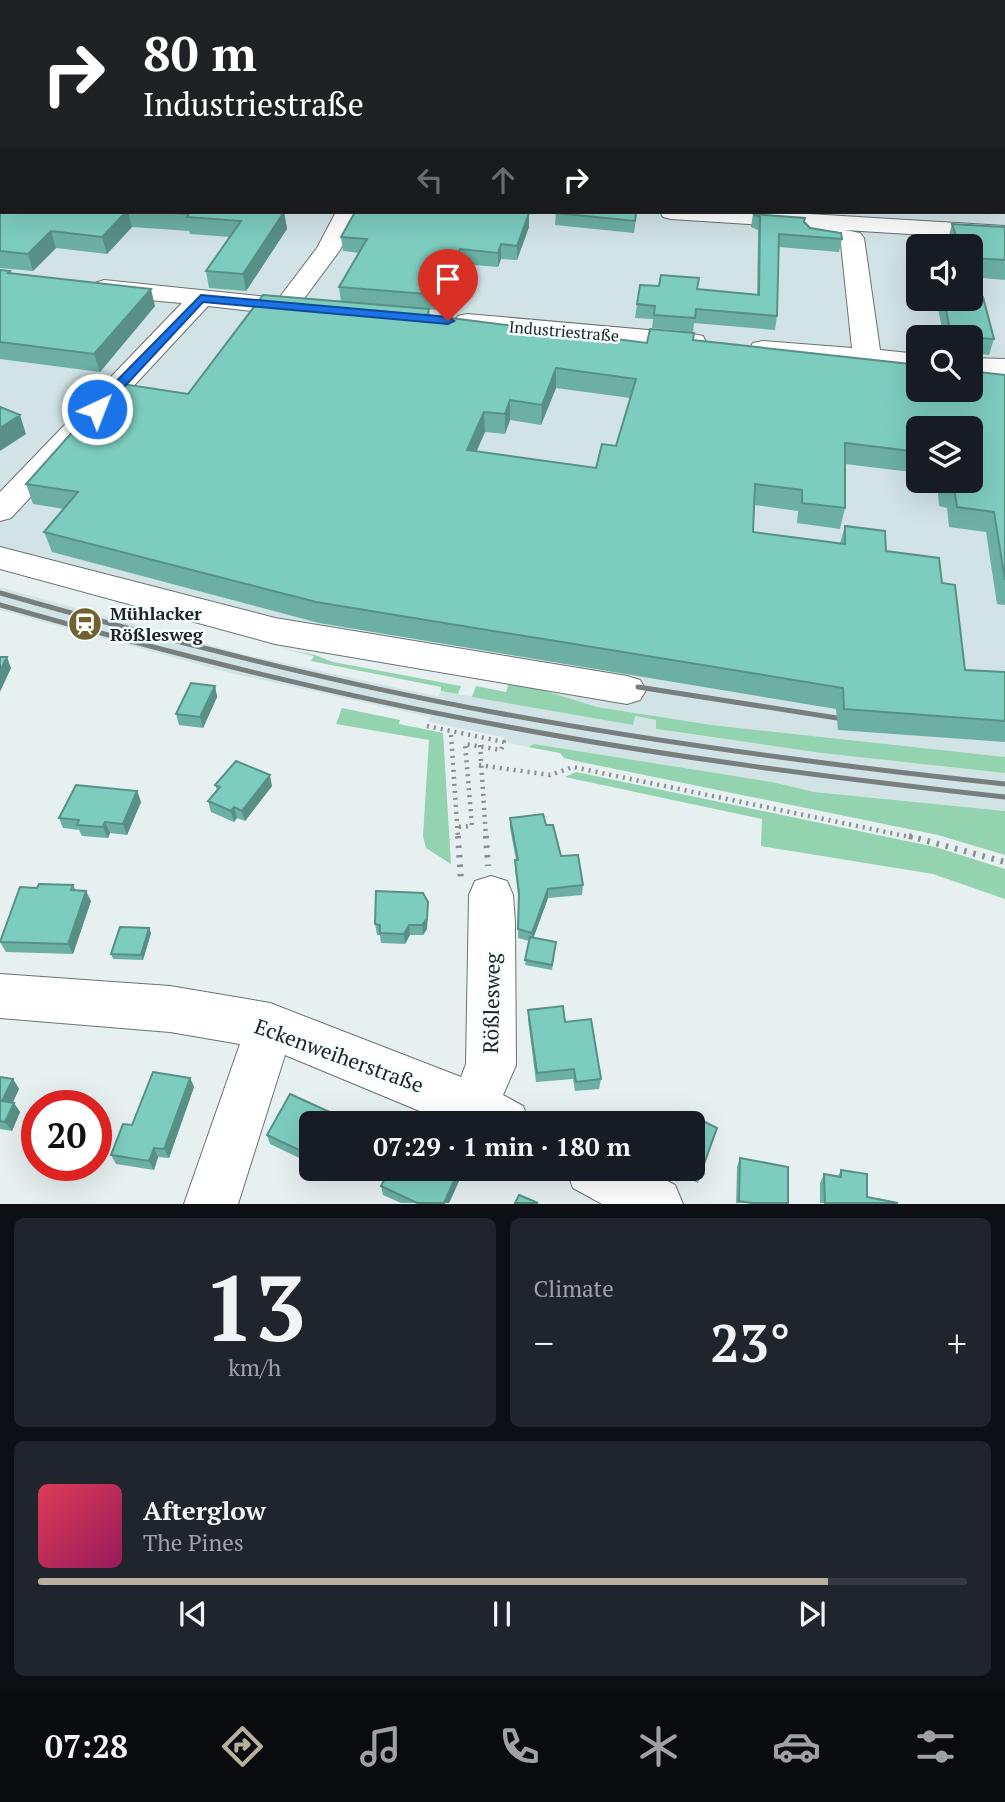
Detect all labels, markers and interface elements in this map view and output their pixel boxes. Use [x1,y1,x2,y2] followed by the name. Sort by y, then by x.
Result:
[143,20,257,85] text: 80 m
[28,28,119,119] icon: right
[143,83,364,125] text: Industriestraße
[411,161,449,199] icon: left
[484,161,522,199] icon: ahead
[557,161,595,199] icon: right
[906,234,983,493] map controls
[906,234,983,311] button: sound
[418,249,478,321] pin
[429,260,467,298] icon: arrive
[508,315,620,347] street label: Industriestraße
[906,325,983,402] button: search
[60,372,134,446] position arrow
[906,416,983,493] button: layers
[110,601,204,646] place label: Mühlacker Rößlesweg
[66,605,104,643] station icon: Mühlacker Rößlesweg
[476,951,506,1054] street label: Rößlesweg
[251,1011,428,1099] street label: Eckenweiherstraße
[21,1090,112,1181] speed limit sign: 20
[373,1129,631,1163] text: 07:29 · 1 min · 180 m
[203,1246,306,1367] text: 13
[534,1273,614,1304] text: Climate
[710,1308,790,1377] text: 23°
[534,1318,554,1368] text: −
[947,1318,967,1368] text: +
[228,1352,281,1383] text: km/h
[143,1493,266,1527] text: Afterglow
[143,1527,244,1558] text: The Pines
[174,1595,212,1633] icon: previous
[483,1595,521,1633] icon: pause
[793,1595,831,1633] icon: next
[218,1722,267,1771] icon: directions
[356,1722,405,1771] icon: music
[495,1722,544,1771] icon: phone
[634,1722,683,1771] icon: climate
[772,1722,821,1771] icon: car
[911,1722,960,1771] icon: filters
[45,1725,128,1767] text: 07:28

